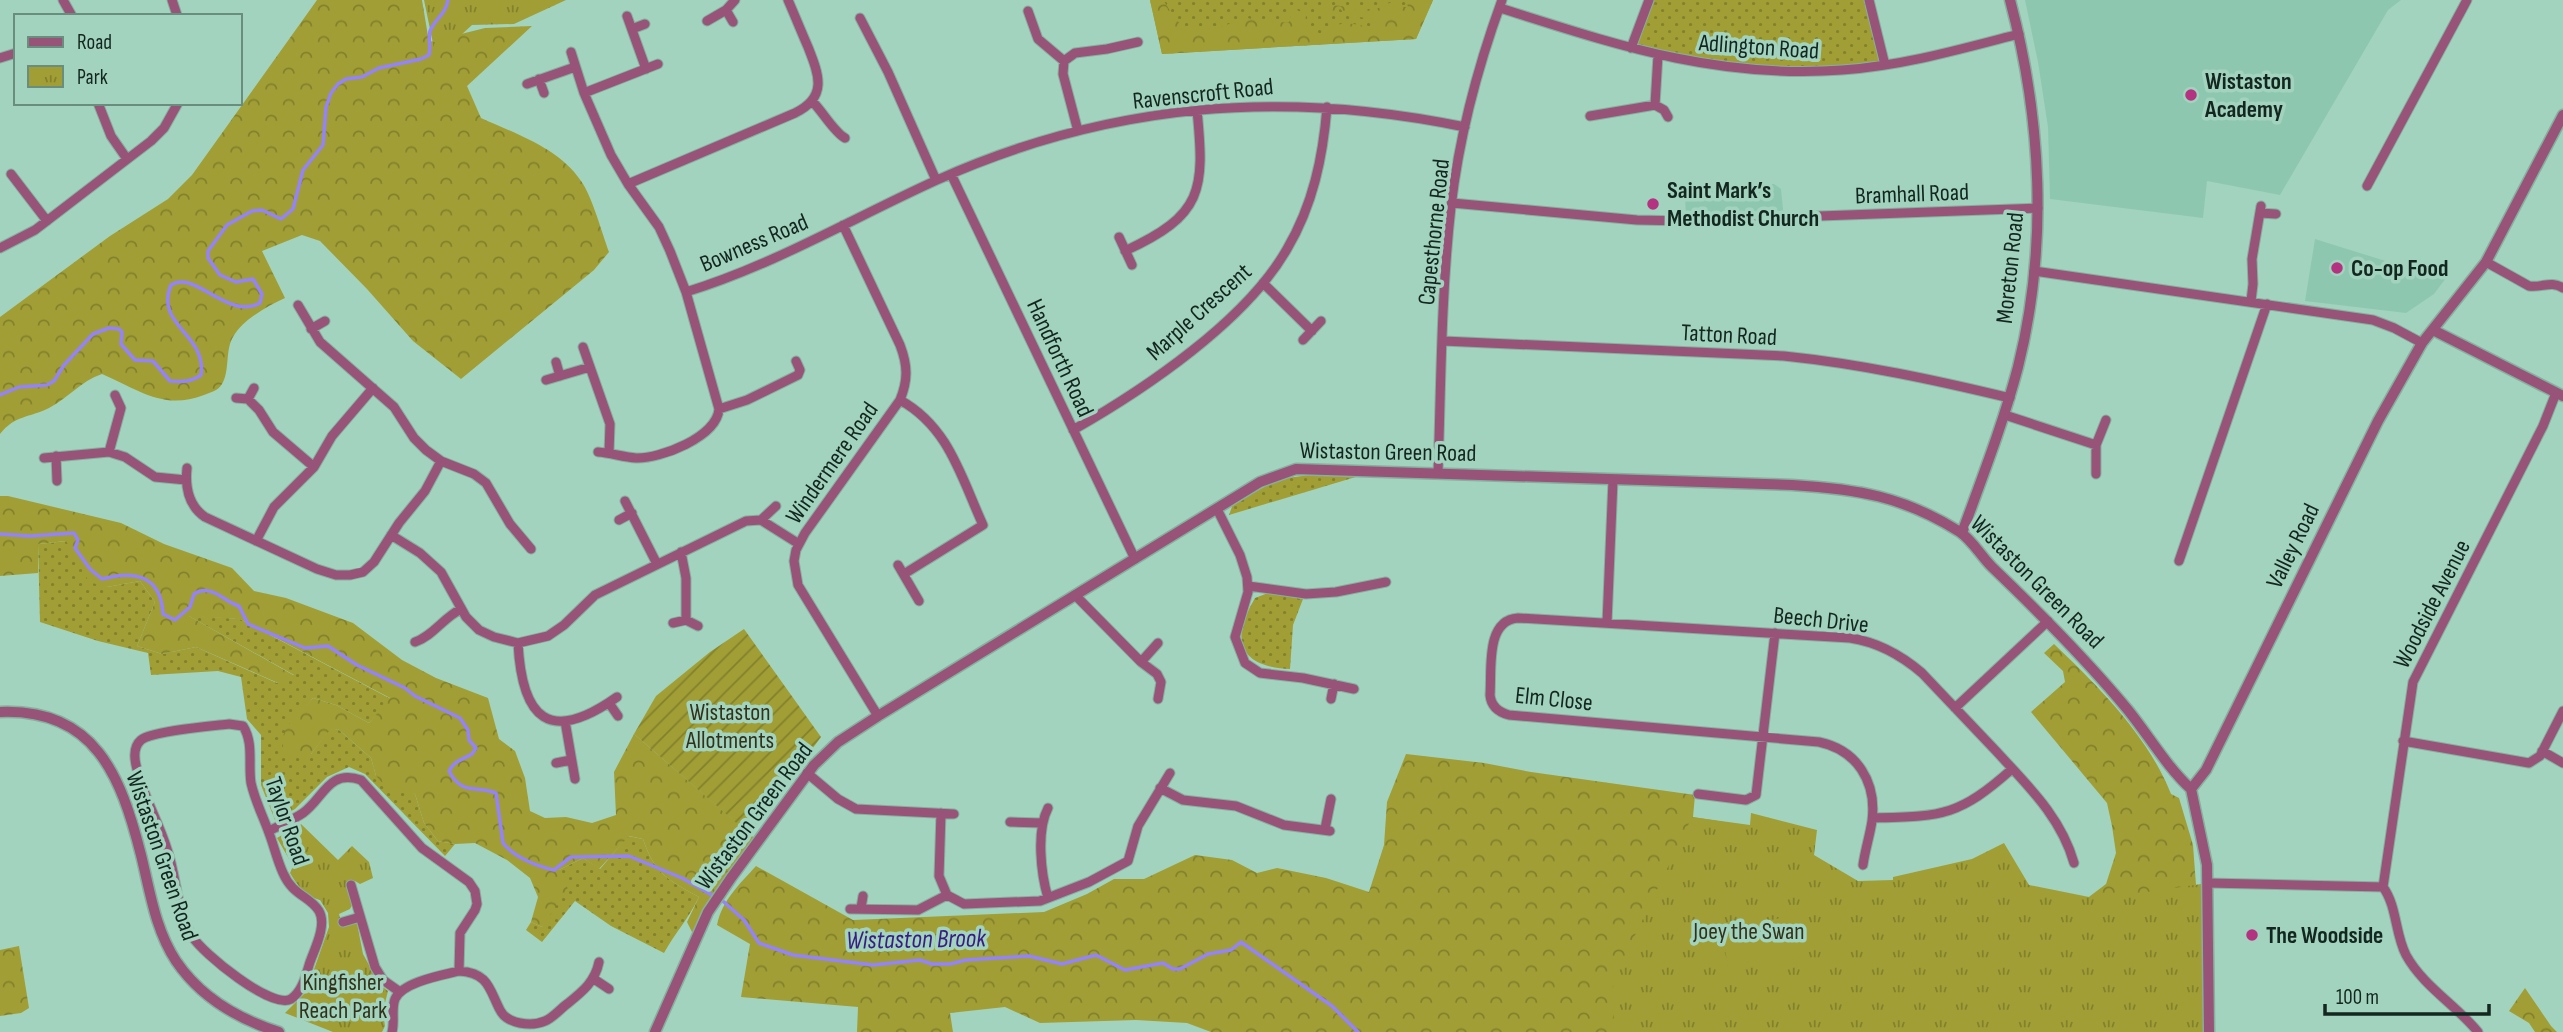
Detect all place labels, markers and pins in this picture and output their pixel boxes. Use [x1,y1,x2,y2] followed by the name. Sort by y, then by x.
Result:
[2204,67,2292,124] place label: Wistaston Academy
[2183,87,2199,103] marker: Wistaston Academy
[1667,176,1819,233] place label: Saint Mark’s Methodist Church
[1645,196,1661,212] marker: Saint Mark’s Methodist Church
[2351,254,2448,283] place label: Co-op Food
[2329,260,2345,276] marker: Co-op Food
[2266,921,2383,950] place label: The Woodside
[2244,927,2260,943] marker: The Woodside

